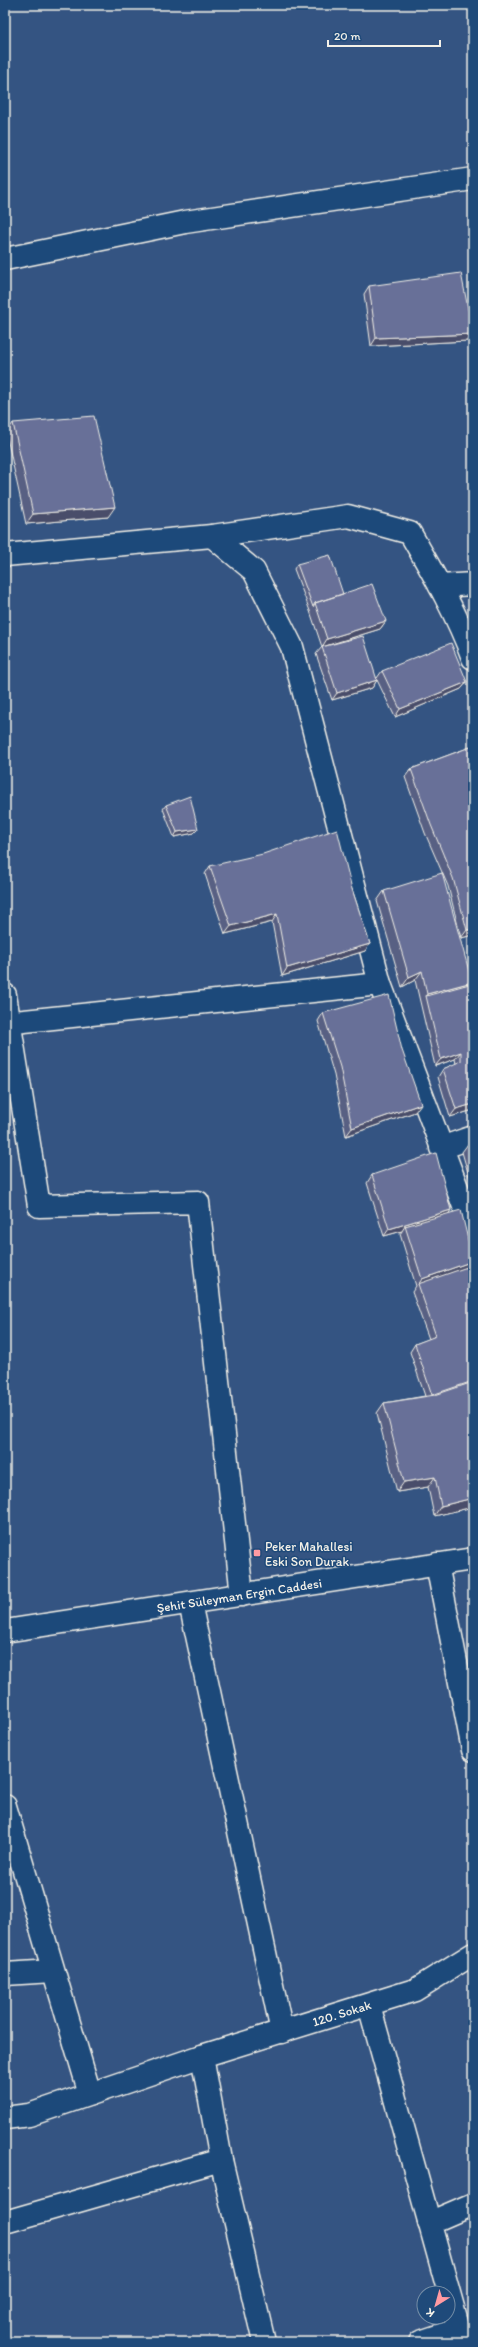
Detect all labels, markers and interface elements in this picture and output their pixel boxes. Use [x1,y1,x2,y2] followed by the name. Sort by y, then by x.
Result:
[328,22,440,48] scale bar
[334,29,361,43] text: 20 m
[265,1539,353,1569] place label: Peker Mahallesi Eski Son Durak
[252,1548,262,1558] marker: Peker Mahallesi Eski Son Durak
[156,1575,323,1615] street label: Şehit Süleyman Ergin Caddesi
[310,1997,373,2029] street label: 120. Sokak
[416,2285,456,2325] north arrow
[423,2305,437,2320] text: K

